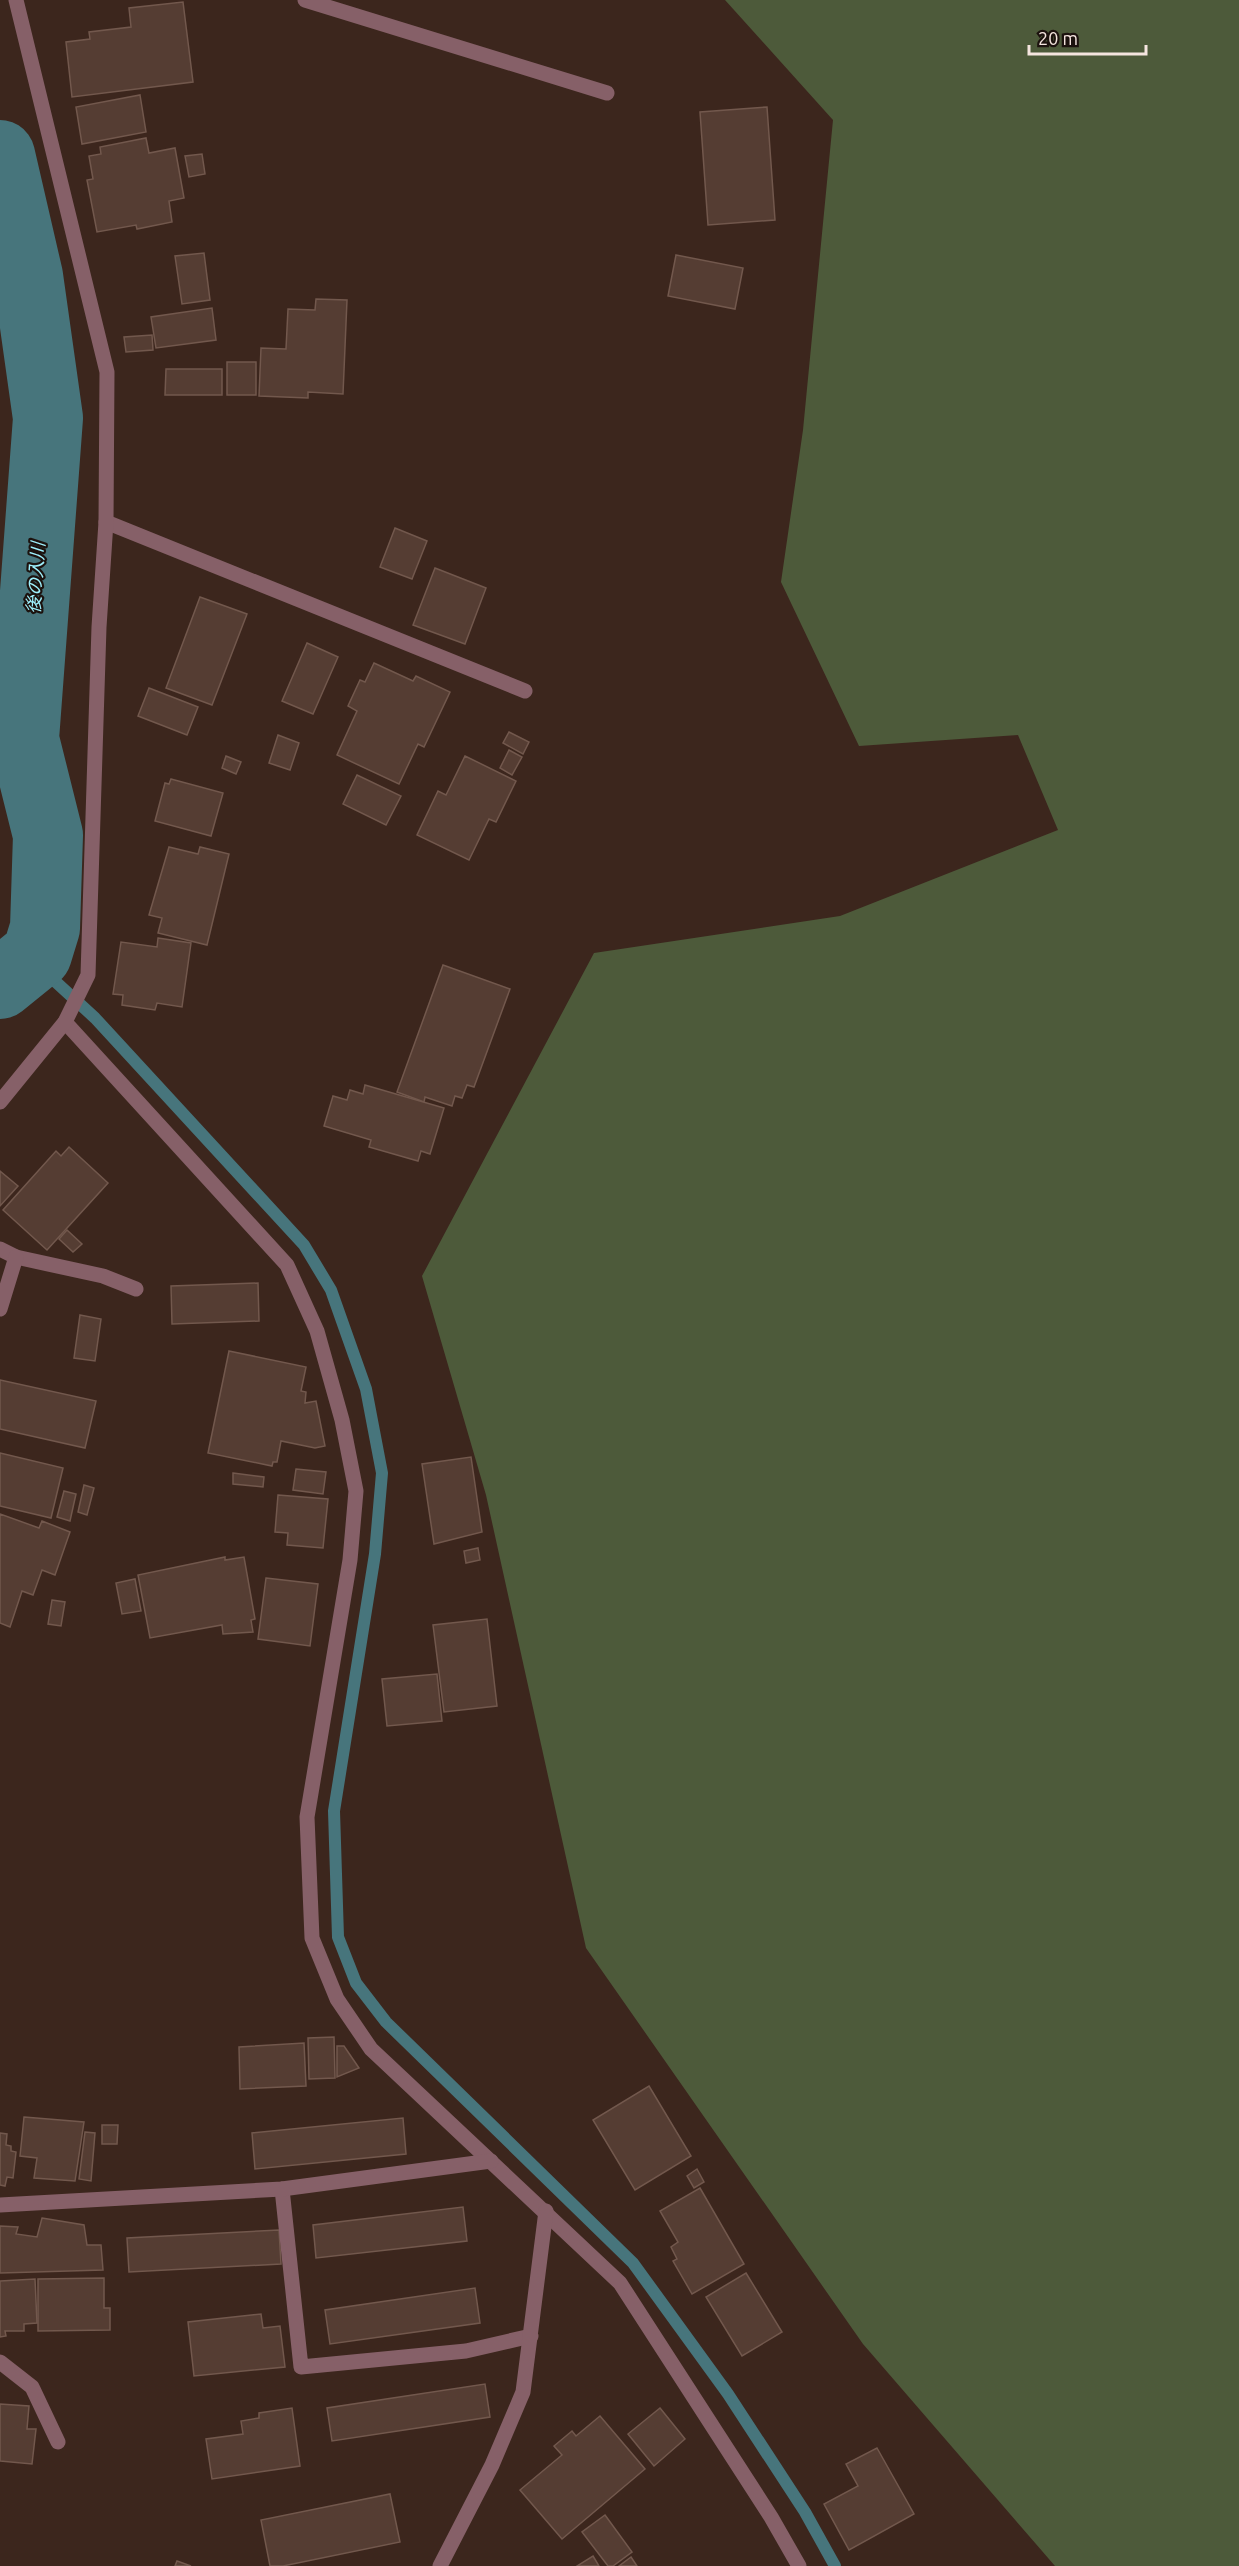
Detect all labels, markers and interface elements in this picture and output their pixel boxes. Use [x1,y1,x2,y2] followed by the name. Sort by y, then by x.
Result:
[1029,18,1146,56] scale bar
[1038,28,1078,48] text: 20 m
[23,539,48,615] water label: 後の入川

